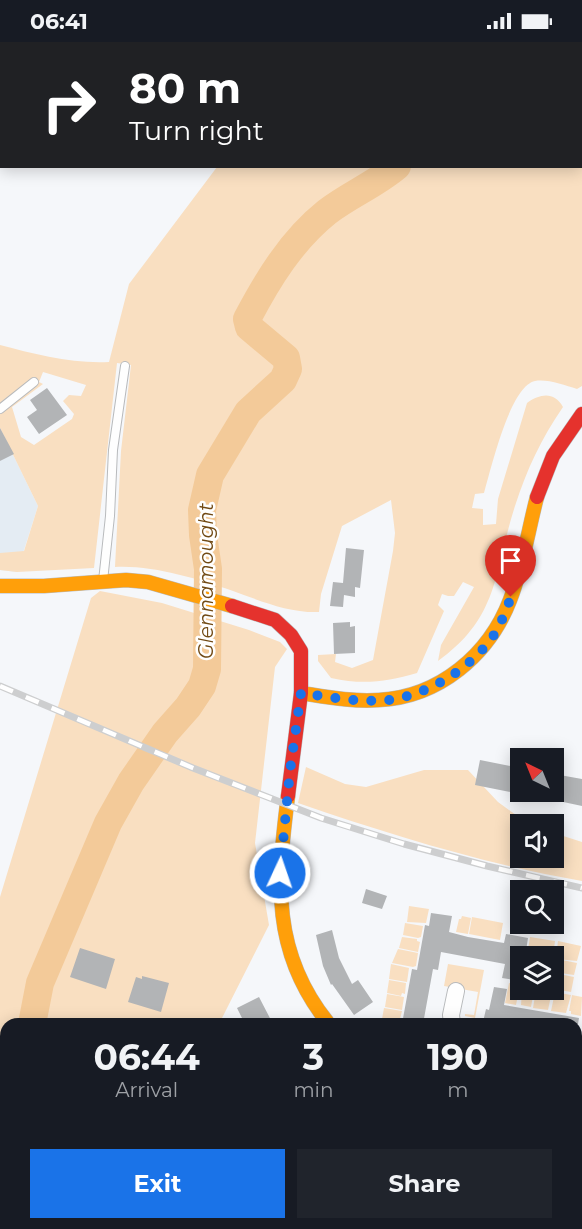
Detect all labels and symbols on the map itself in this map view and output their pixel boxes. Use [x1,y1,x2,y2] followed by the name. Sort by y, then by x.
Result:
[194,503,218,659] water label: Glennamought
[485,535,536,597] pin
[510,748,564,802] north arrow
[248,841,312,905] position arrow

